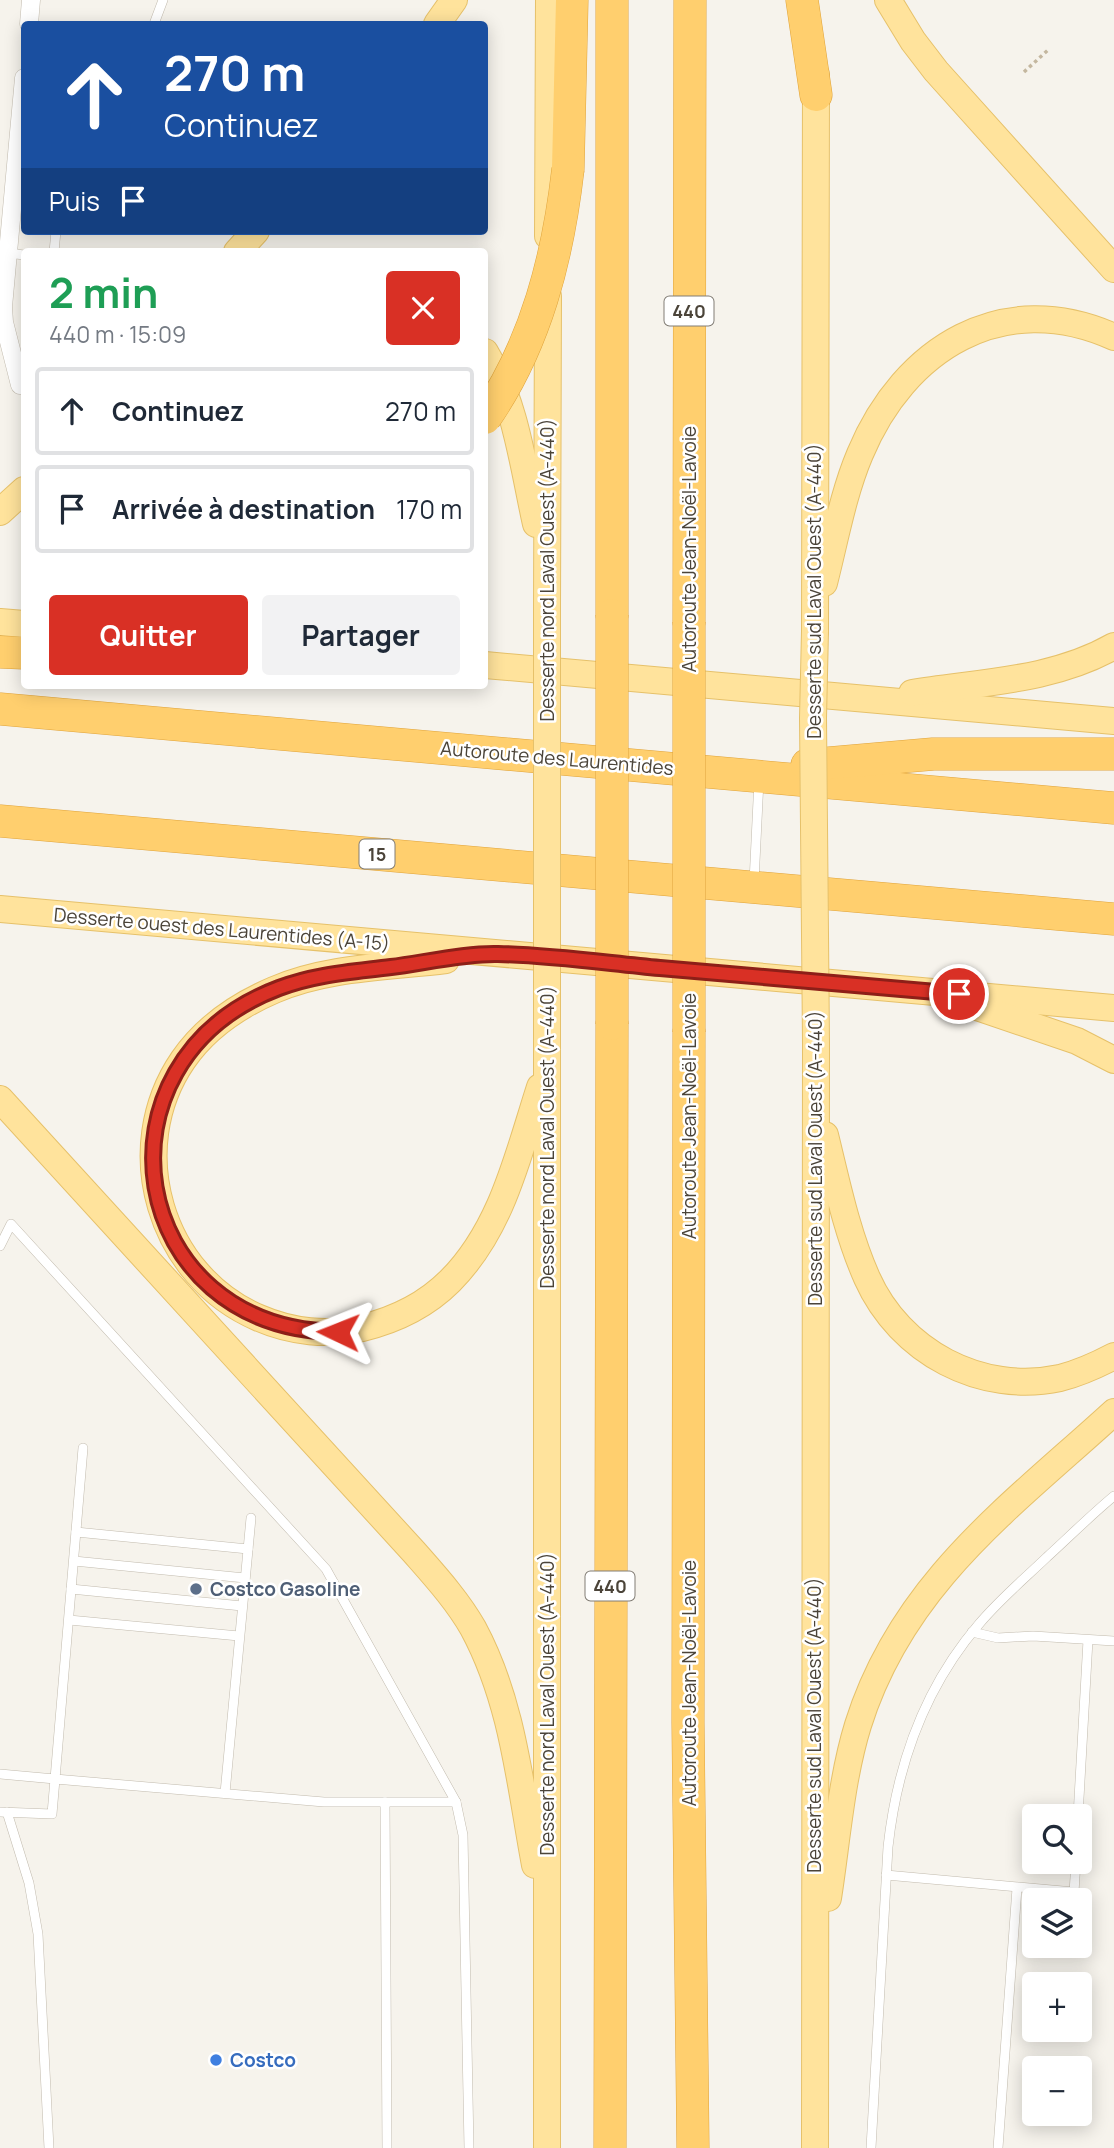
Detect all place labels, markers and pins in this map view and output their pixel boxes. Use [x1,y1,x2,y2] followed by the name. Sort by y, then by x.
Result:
[929,964,989,1024] pin
[210,1576,360,1602] place label: Costco Gasoline
[188,1581,204,1597] marker: Costco Gasoline
[230,2047,296,2073] place label: Costco
[208,2052,224,2068] marker: Costco

